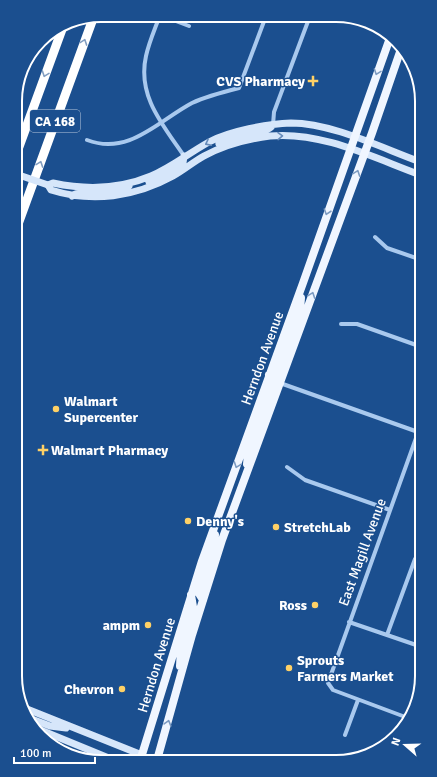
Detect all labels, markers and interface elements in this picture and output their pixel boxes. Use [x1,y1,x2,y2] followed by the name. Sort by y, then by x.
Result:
[80,38,88,45] one-way arrow
[374,68,382,75] one-way arrow
[42,70,50,77] one-way arrow
[216,73,305,90] place label: CVS Pharmacy
[308,76,318,86] marker: CVS Pharmacy
[30,110,80,132] road number: CA 168
[277,131,283,140] one-way arrow
[205,138,212,146] one-way arrow
[35,160,43,167] one-way arrow
[353,169,361,176] one-way arrow
[324,209,332,216] one-way arrow
[308,291,316,298] one-way arrow
[238,309,287,407] street label: Herndon Avenue
[64,393,139,426] place label: Walmart Supercenter
[51,404,61,414] marker: Walmart Supercenter
[51,442,168,459] place label: Walmart Pharmacy
[38,445,48,455] marker: Walmart Pharmacy
[233,461,241,468] one-way arrow
[335,496,390,608] street label: East Magill Avenue
[196,513,244,530] place label: Denny's
[183,516,193,526] marker: Denny's
[284,519,351,536] place label: StretchLab
[271,522,281,532] marker: StretchLab
[279,597,307,614] place label: Ross
[310,600,320,610] marker: Ross
[134,616,179,715] street label: Herndon Avenue
[103,617,140,634] place label: ampm
[143,620,153,630] marker: ampm
[297,652,394,685] place label: Sprouts Farmers Market
[284,663,294,673] marker: Sprouts Farmers Market
[64,681,114,698] place label: Chevron
[117,684,127,694] marker: Chevron
[163,720,172,727] one-way arrow
[385,725,425,765] north arrow
[389,736,403,748] text: N
[14,739,95,765] scale bar
[20,746,52,761] text: 100 m

